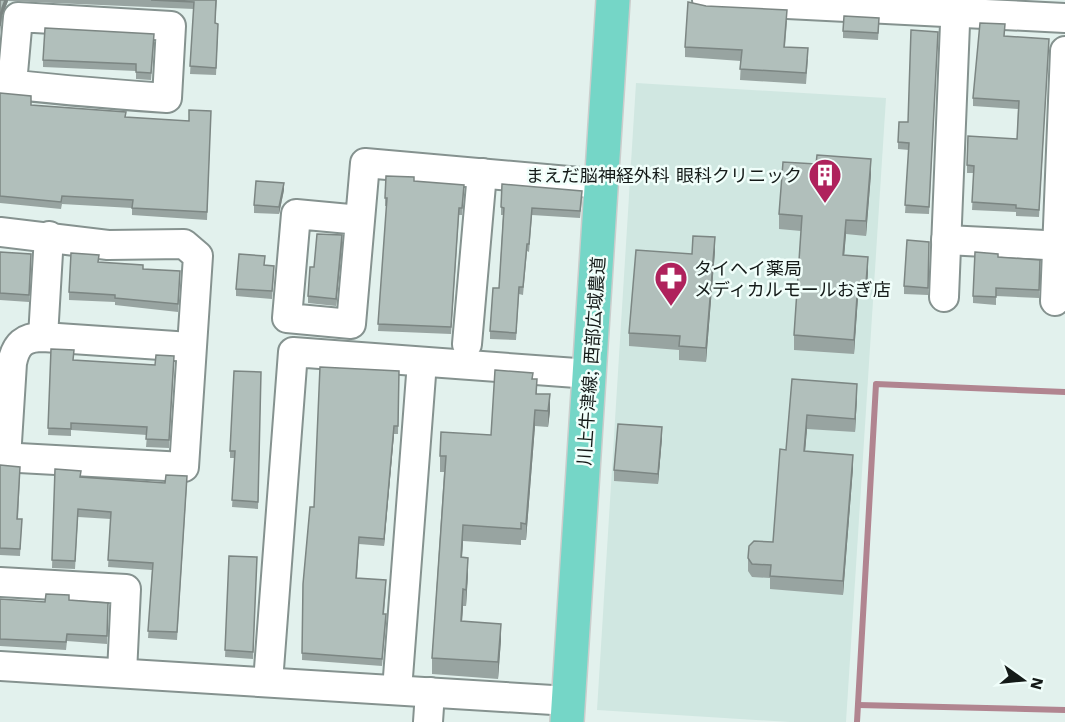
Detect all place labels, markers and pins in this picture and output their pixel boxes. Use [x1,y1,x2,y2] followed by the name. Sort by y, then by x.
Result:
[807,157,843,204] building icon: まえだ脳神経外科 眼科クリニック
[526,165,802,186] place label: まえだ脳神経外科 眼科クリニック
[694,258,891,300] place label: タイヘイ薬局 メディカルモールおぎ店
[653,260,689,307] pharmacy icon: タイヘイ薬局 メディカルモールおぎ店

